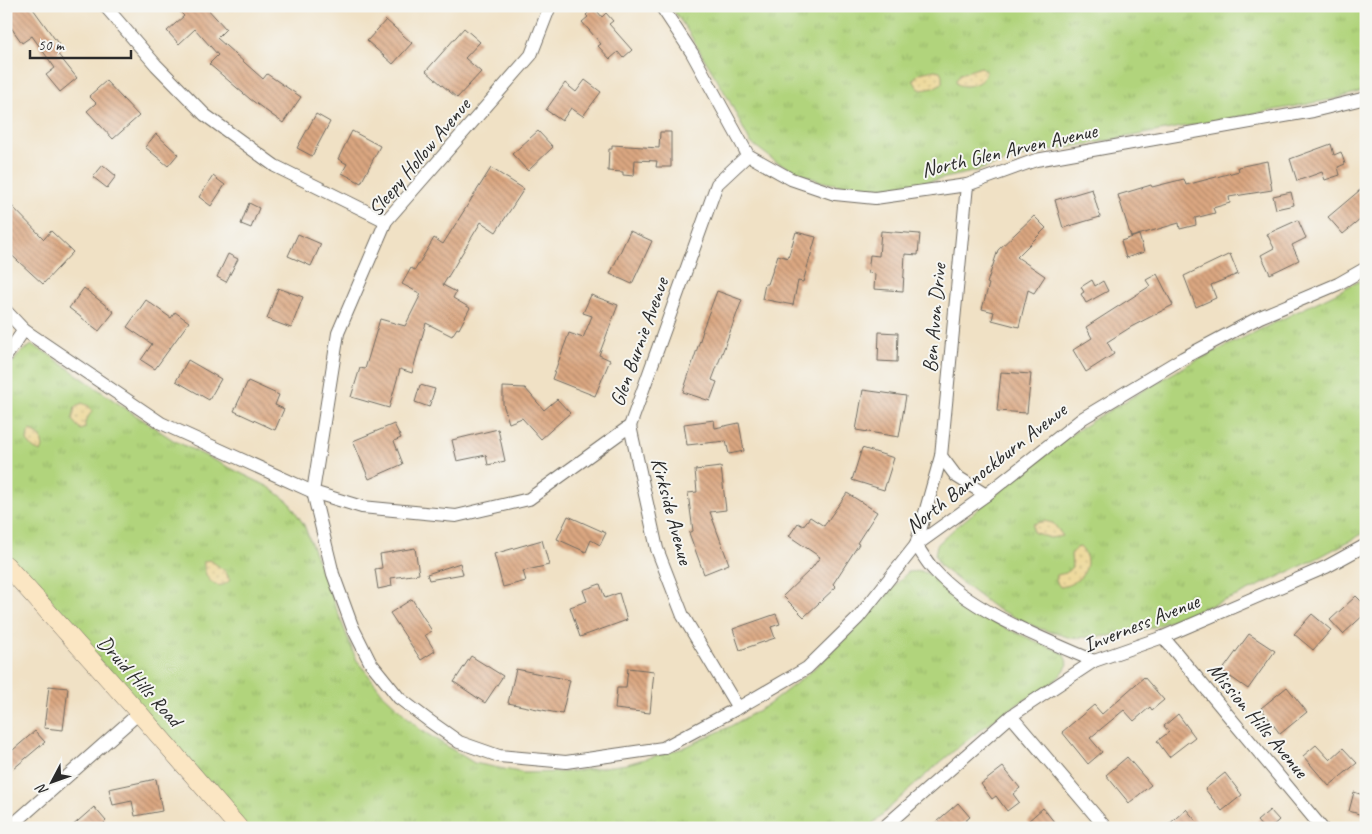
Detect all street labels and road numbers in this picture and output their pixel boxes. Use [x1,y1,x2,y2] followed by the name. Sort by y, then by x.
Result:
[362,91,477,221] street label: Sleepy Hollow Avenue
[919,117,1100,183] street label: North Glen Arven Avenue
[916,260,952,374] street label: Ben Avon Drive
[604,272,675,410] street label: Glen Burnie Avenue
[900,396,1074,539] street label: North Bannockburn Avenue
[645,455,699,568] street label: Kirkside Avenue
[1079,587,1204,658] street label: Inverness Avenue
[92,630,190,734] street label: Druid Hills Road
[1202,657,1315,784] street label: Mission Hills Avenue

